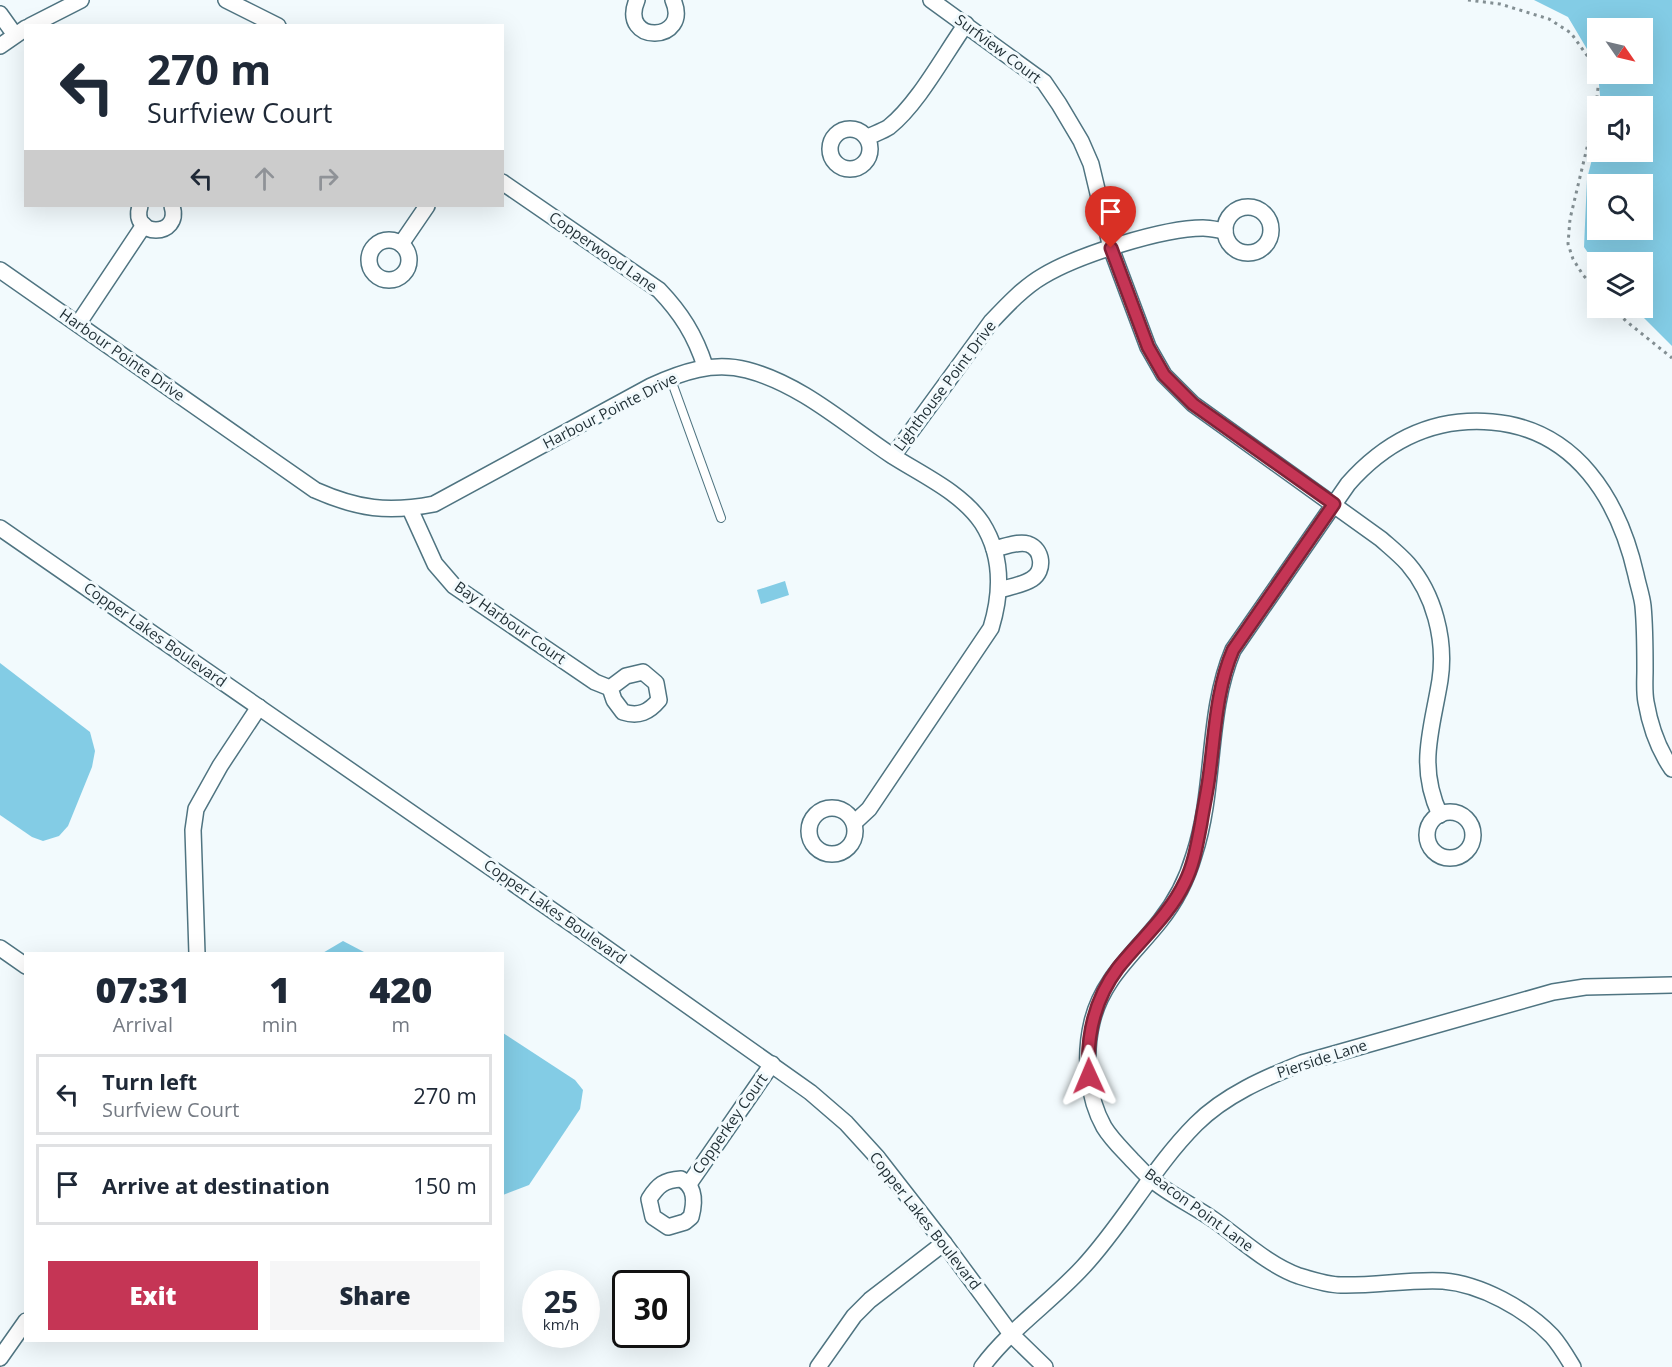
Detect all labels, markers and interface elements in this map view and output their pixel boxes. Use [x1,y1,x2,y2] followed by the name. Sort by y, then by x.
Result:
[951,9,1046,87] street label: Surfview Court
[1587,18,1653,84] north arrow
[1587,18,1653,318] map controls
[147,40,271,97] text: 270 m
[48,48,126,126] icon: left
[147,94,332,131] text: Surfview Court
[1587,96,1653,162] button: sound
[185,162,218,195] icon: left
[248,162,281,195] icon: ahead
[311,162,344,195] icon: right
[1587,174,1653,240] button: search
[1085,186,1136,248] pin
[1094,195,1127,228] icon: arrive
[545,206,662,296] street label: Copperwood Lane
[1587,252,1653,318] button: layers
[56,303,189,405] street label: Harbour Pointe Drive
[889,316,1000,455] street label: Lighthouse Point Drive
[539,368,680,453] street label: Harbour Pointe Drive
[451,576,570,668] street label: Bay Harbour Court
[80,577,231,691] street label: Copper Lakes Boulevard
[480,854,631,968] street label: Copper Lakes Boulevard
[96,965,190,1014] text: 07:31
[269,965,290,1014] text: 1
[369,965,432,1014] text: 420
[113,1011,173,1038] text: Arrival
[262,1011,298,1038] text: min
[392,1011,410,1038] text: m
[1274,1034,1369,1082] street label: Pierside Lane
[1057,1044,1121,1108] position arrow
[102,1066,197,1096] text: Turn left
[687,1069,771,1178] street label: Copperkey Court
[51,1078,84,1111] icon: left
[413,1080,477,1110] text: 270 m
[102,1096,239,1123] text: Surfview Court
[866,1147,986,1294] street label: Copper Lakes Boulevard
[1141,1163,1258,1255] street label: Beacon Point Lane
[51,1168,84,1201] icon: arrive
[102,1170,330,1200] text: Arrive at destination
[413,1170,477,1200] text: 150 m
[48,1261,258,1330] button: Exit
[270,1261,480,1330] button: Share
[612,1270,690,1348] speed limit sign: 30
[544,1281,578,1322] text: 25
[543,1314,579,1334] text: km/h

